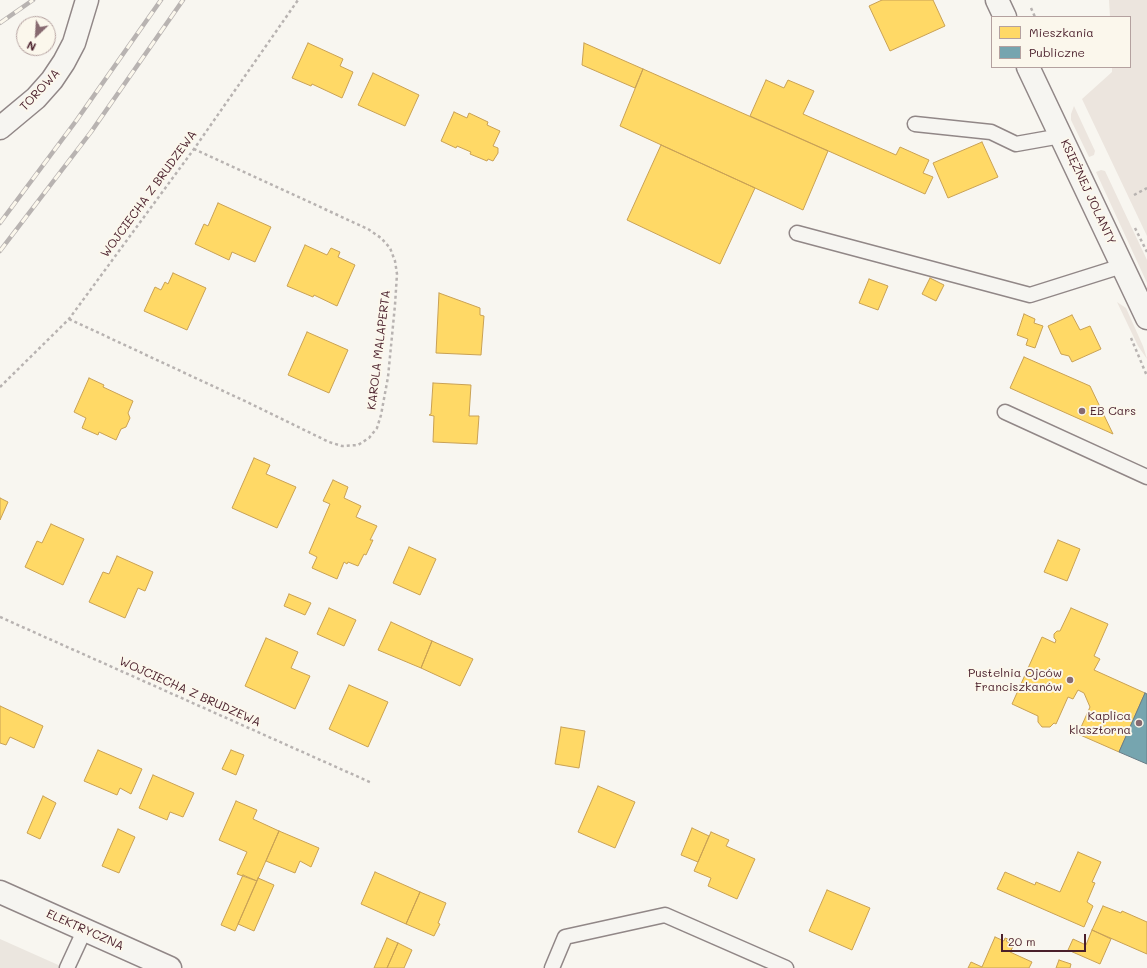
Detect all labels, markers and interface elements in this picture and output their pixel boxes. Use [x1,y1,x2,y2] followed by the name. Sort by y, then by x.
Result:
[16,16,56,56] north arrow
[991,16,1131,68] legend
[1029,24,1094,40] text: Mieszkania
[24,38,38,55] text: N
[1029,44,1085,60] text: Publiczne
[17,66,63,114] street label: TOROWA
[98,128,200,260] street label: WOJCIECHA Z BRUDZEWA
[1057,137,1119,247] street label: KSIĘŻNEJ JOLANTY
[365,289,393,411] street label: KAROLA MALAPERTA
[1090,404,1136,418] place label: EB Cars
[1077,406,1087,416] marker: EB Cars
[117,654,263,730] street label: WOJCIECHA Z BRUDZEWA
[968,666,1062,694] place label: Pustelnia Ojców Franciszkanów
[1065,675,1075,685] marker: Pustelnia Ojców Franciszkanów
[1069,709,1131,737] place label: Kaplica klasztorna
[1134,718,1144,728] marker: Kaplica klasztorna
[44,906,126,954] street label: ELEKTRYCZNA
[1003,926,1088,952] scale bar
[1008,933,1036,949] text: 20 m

